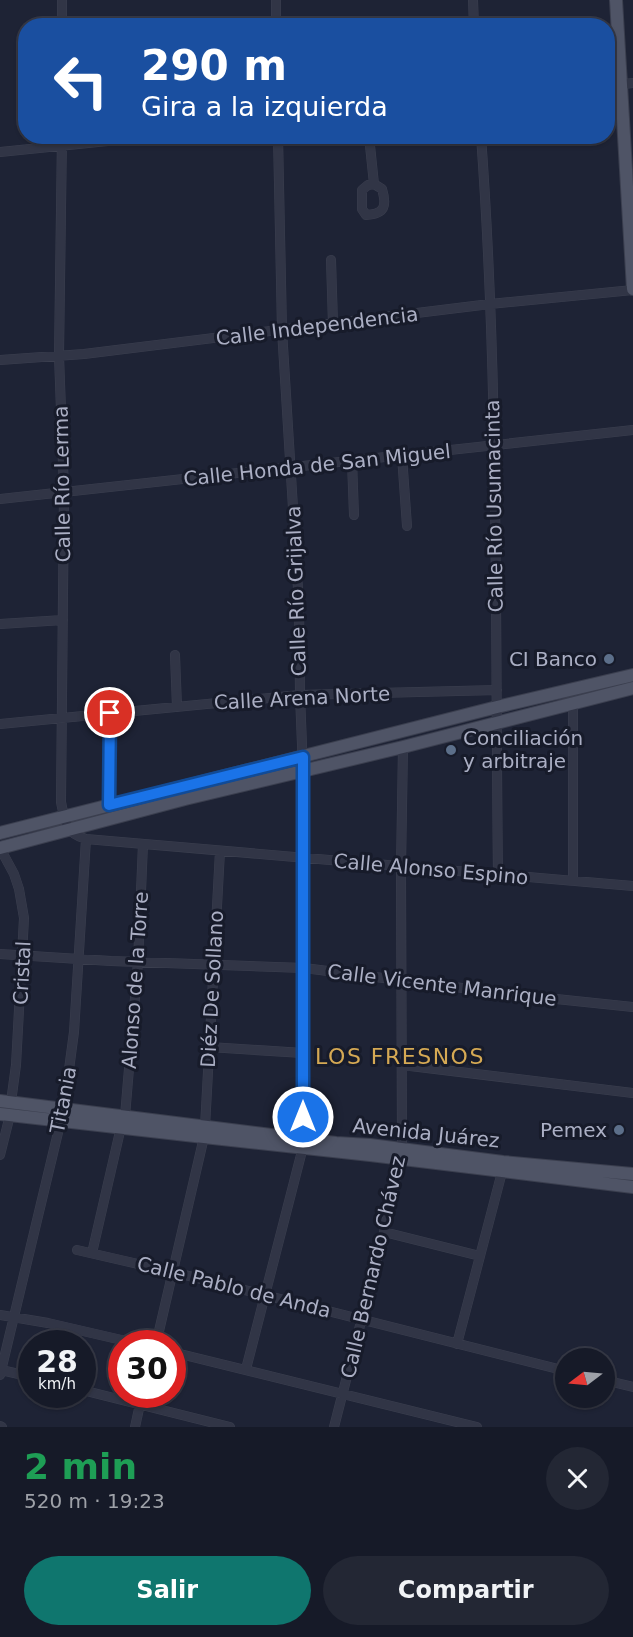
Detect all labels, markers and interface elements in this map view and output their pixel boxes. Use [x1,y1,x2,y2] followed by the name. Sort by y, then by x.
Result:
[141,41,287,90] text: 290 m
[42,42,120,120] icon: left
[141,91,388,122] text: Gira a la izquierda
[214,302,420,350] street label: Calle Independencia
[480,399,508,613] street label: Calle Río Usumacinta
[49,405,75,563] street label: Calle Río Lerma
[182,439,452,491] street label: Calle Honda de San Miguel
[281,505,311,677] street label: Calle Río Grijalva
[509,647,597,671] place label: CI Banco
[602,652,616,666] marker: CI Banco
[213,681,391,715] street label: Calle Arena Norte
[84,687,135,738] pin
[93,696,126,729] icon: arrive
[463,726,583,773] place label: Conciliación y arbitraje
[444,743,458,757] marker: Conciliación y arbitraje
[333,849,529,889] street label: Calle Alonso Espino
[117,891,153,1069] street label: Alonso de la Torre
[196,910,228,1068] street label: Diéz De Sollano
[8,941,36,1005] street label: Cristal
[326,959,558,1011] street label: Calle Vicente Manrique
[315,1044,485,1069] district label: LOS FRESNOS
[45,1064,81,1137] street label: Titania
[271,1085,335,1149] position arrow
[351,1113,501,1153] street label: Avenida Juárez
[540,1118,607,1142] place label: Pemex
[612,1123,626,1137] marker: Pemex
[336,1153,410,1381] street label: Calle Bernardo Chávez
[135,1251,333,1323] street label: Calle Pablo de Anda
[108,1330,186,1408] speed limit sign: 30
[36,1344,78,1379] text: 28
[555,1348,615,1408] north arrow
[555,1348,615,1408] map controls
[38,1375,76,1393] text: km/h
[24,1446,137,1487] text: 2 min
[546,1447,609,1510] button: close
[24,1489,165,1513] text: 520 m · 19:23
[24,1556,311,1625] button: Salir
[323,1556,609,1625] button: Compartir

